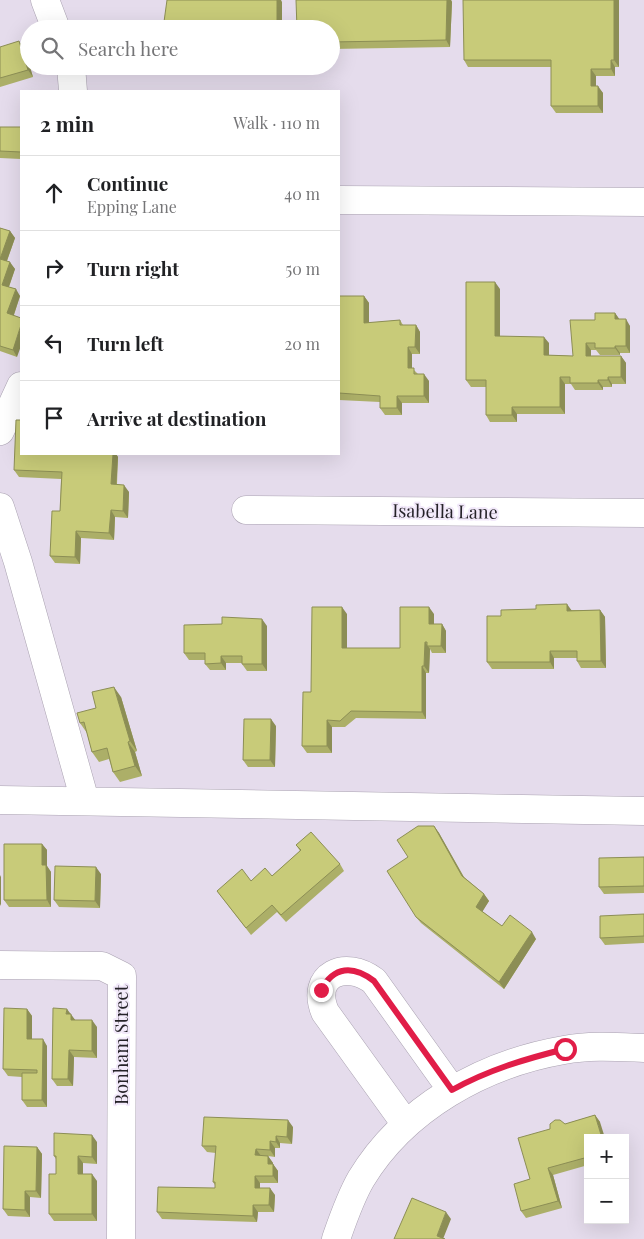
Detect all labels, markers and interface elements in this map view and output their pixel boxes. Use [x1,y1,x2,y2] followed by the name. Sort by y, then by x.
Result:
[20,20,340,75] search box
[38,34,66,62] icon: search
[78,35,178,61] text: Search here
[40,109,94,137] text: 2 min
[233,112,320,133] text: Walk · 110 m
[87,170,168,196] text: Continue
[40,179,68,207] icon: ahead
[284,183,320,204] text: 40 m
[87,196,177,217] text: Epping Lane
[40,254,68,282] icon: right
[87,255,179,281] text: Turn right
[286,258,320,279] text: 50 m
[40,329,68,357] icon: left
[87,330,164,356] text: Turn left
[285,333,320,354] text: 20 m
[40,404,68,432] icon: arrive
[87,405,267,431] text: Arrive at destination
[392,498,498,524] street label: Isabella Lane
[310,979,333,1002] route end
[109,984,133,1105] street label: Bonham Street
[554,1038,577,1061] route start
[584,1134,629,1224] map controls
[584,1134,629,1179] button: +
[584,1179,629,1224] button: −

